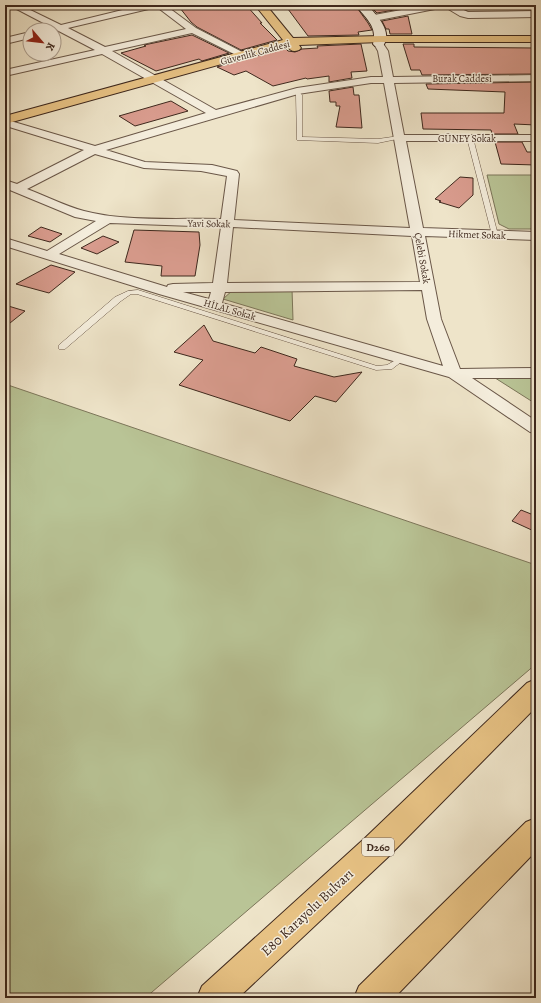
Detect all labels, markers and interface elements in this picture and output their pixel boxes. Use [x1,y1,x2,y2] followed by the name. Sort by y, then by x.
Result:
[22,22,62,62] north arrow
[219,37,291,68] street label: Güvenlik Caddesi
[42,40,59,54] text: K
[432,72,492,85] street label: Burak Caddesi
[438,132,496,145] street label: GÜNEY Sokak
[186,217,231,230] street label: Yavi Sokak
[448,227,506,242] street label: Hikmet Sokak
[412,231,433,285] street label: Çelebi Sokak
[202,296,258,323] street label: HİLAL Sokak
[362,838,394,856] road number: D260
[257,865,358,960] street label: E80 Karayolu Bulvarı

